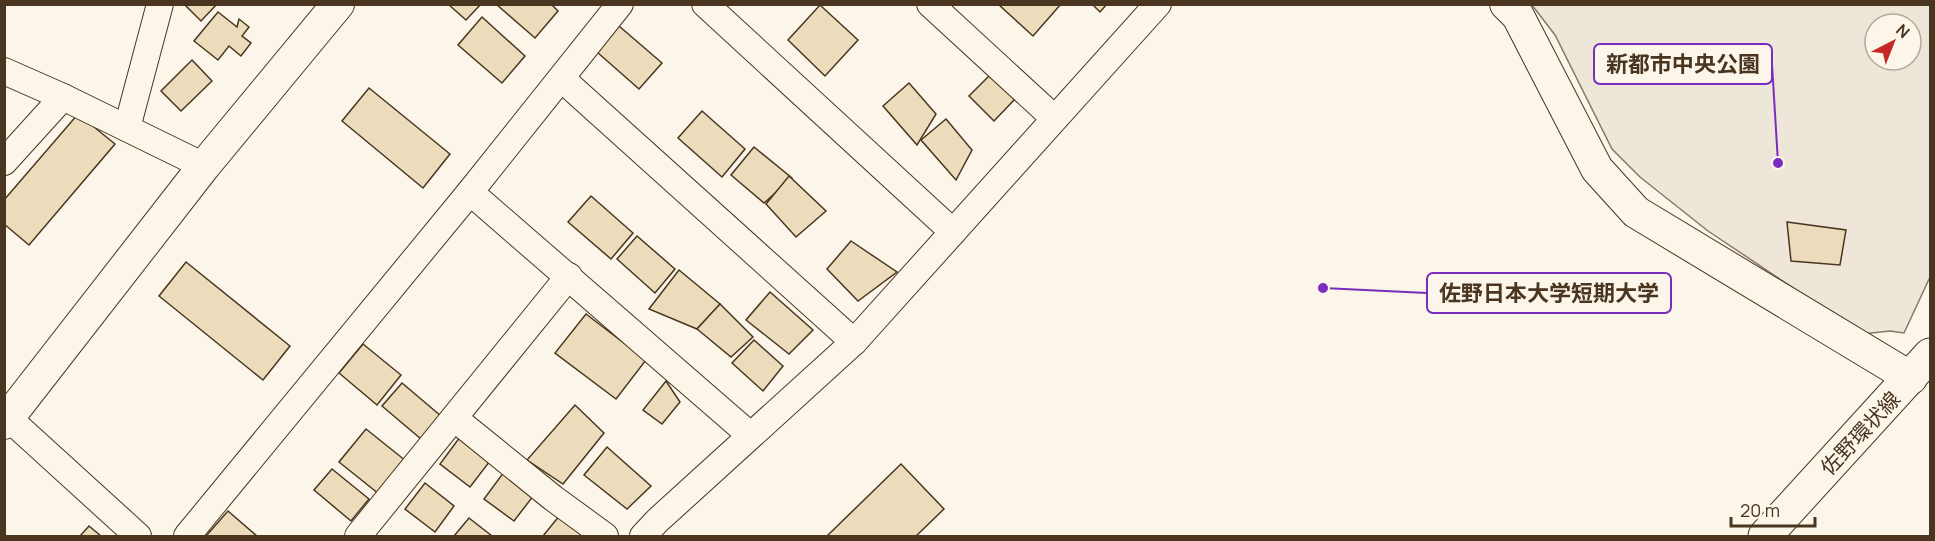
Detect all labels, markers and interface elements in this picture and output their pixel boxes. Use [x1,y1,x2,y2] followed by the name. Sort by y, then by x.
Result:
[1863,12,1923,72] north arrow
[1891,19,1915,43] text: N
[1594,44,1772,84] callout: 新都市中央公園
[1606,49,1760,79] text: 新都市中央公園
[1427,273,1671,313] callout: 佐野日本大学短期大学
[1439,278,1659,308] text: 佐野日本大学短期大学
[1814,385,1906,481] street label: 佐野環状線
[1731,490,1815,528] scale bar
[1740,498,1780,522] text: 20 m

